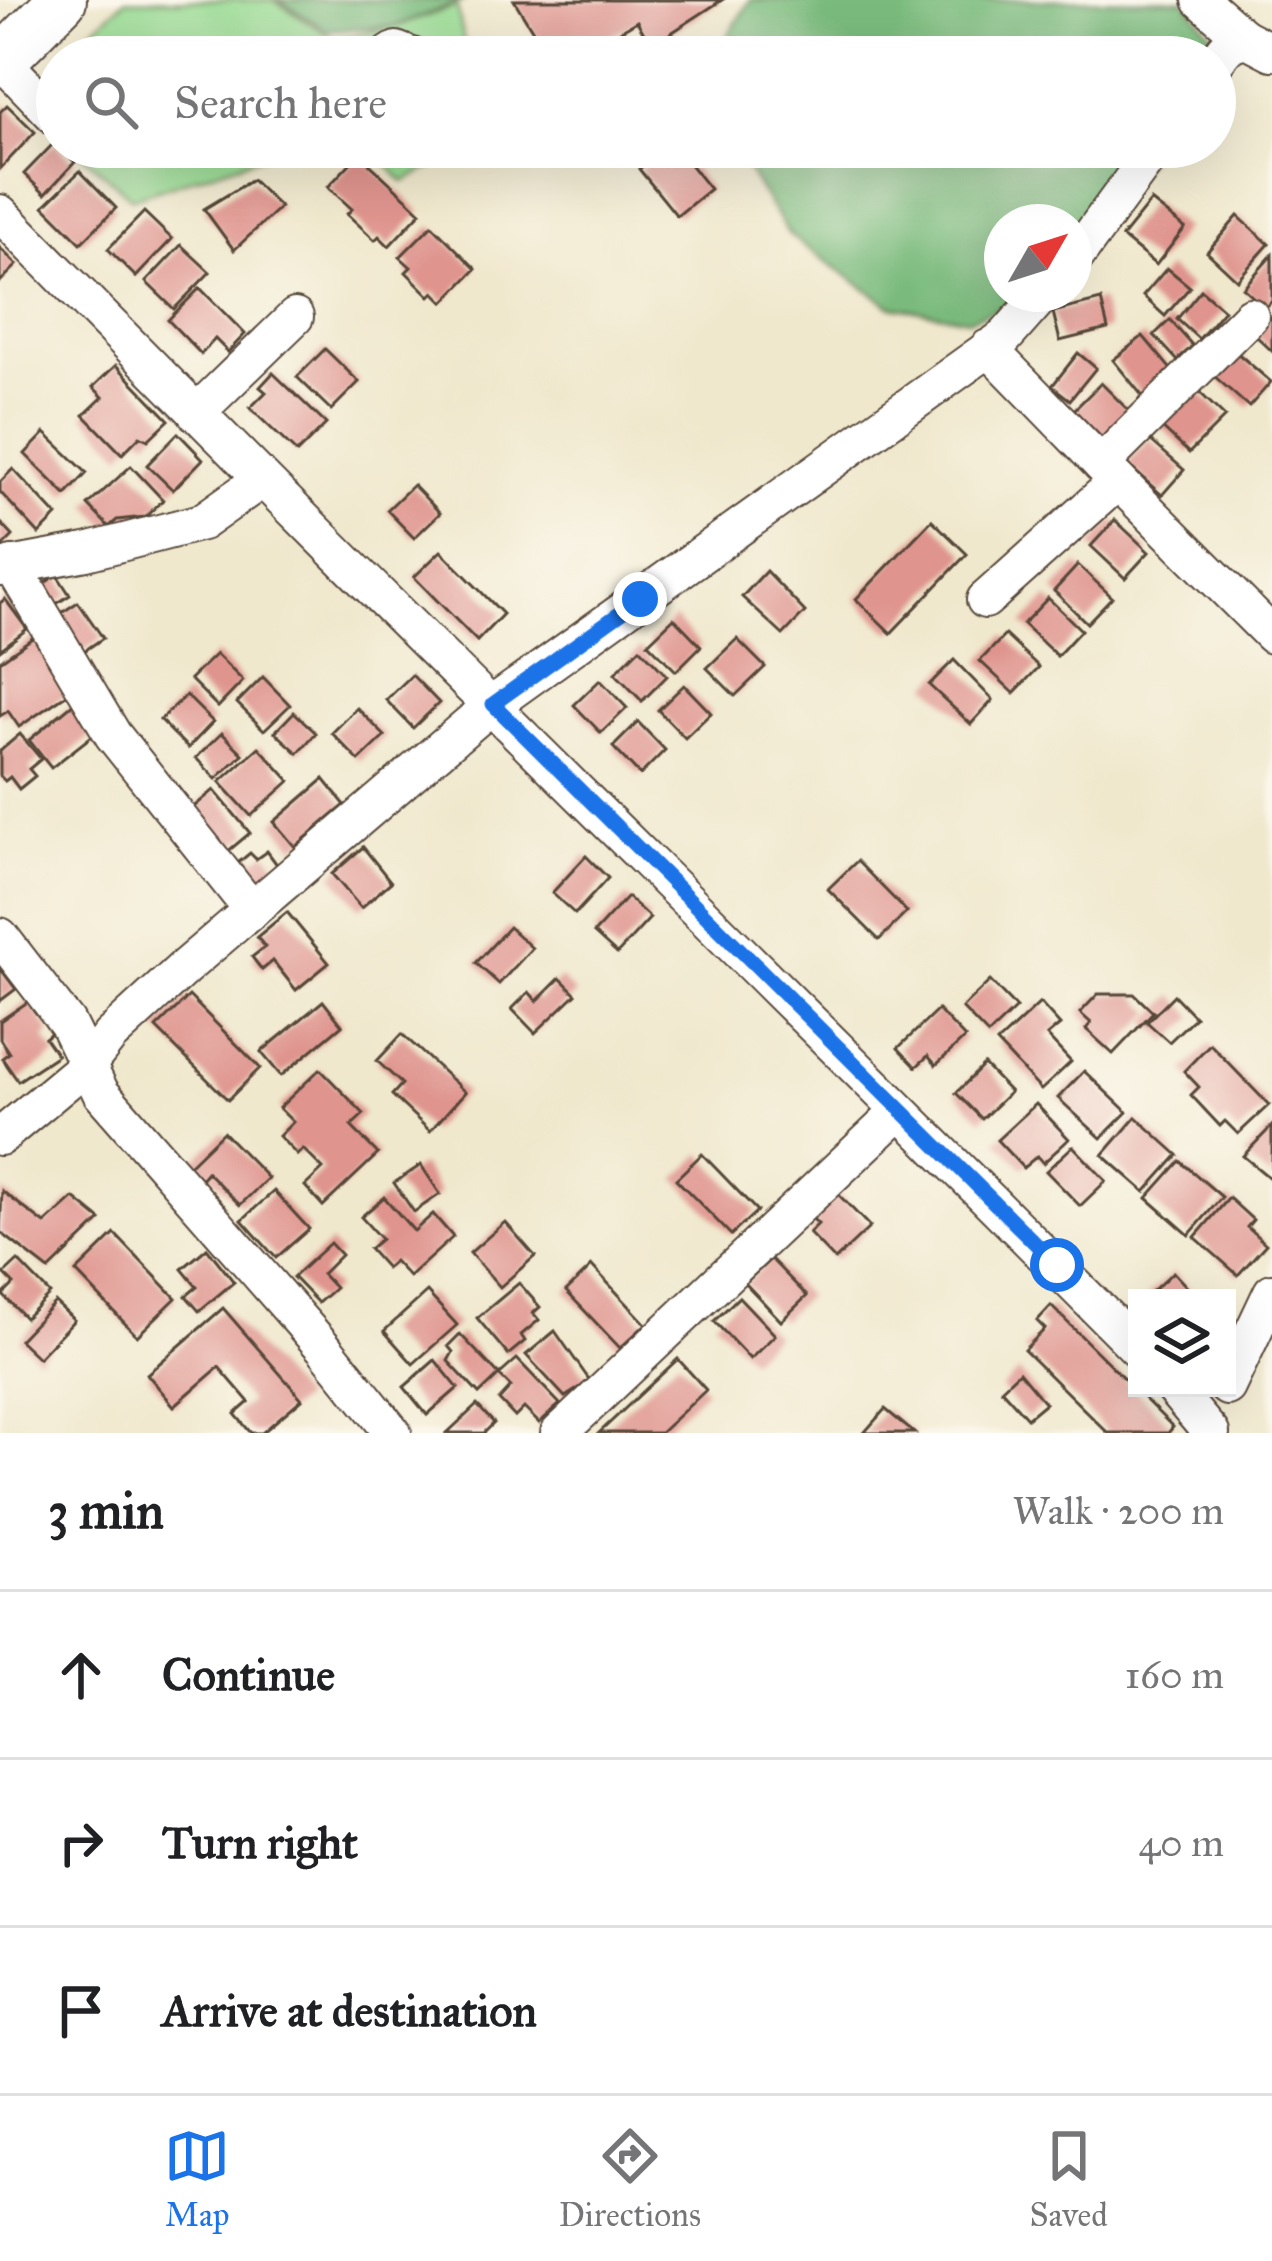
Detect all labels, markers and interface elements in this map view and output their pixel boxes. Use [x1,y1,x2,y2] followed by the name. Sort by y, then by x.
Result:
[36,36,1236,168] search box
[78,69,144,135] icon: search
[174,75,387,130] text: Search here
[984,204,1092,312] north arrow
[613,572,667,626] route end
[1030,1238,1084,1292] route start
[1128,1289,1236,1397] map controls
[1128,1289,1236,1397] button: layers
[48,1480,164,1542] text: 3 min
[1013,1487,1224,1535] text: Walk · 200 m
[48,1642,114,1708] icon: ahead
[162,1647,335,1702] text: Continue
[1125,1651,1224,1699] text: 160 m
[48,1810,114,1876] icon: right
[162,1815,358,1870] text: Turn right
[1138,1819,1224,1867] text: 40 m
[48,1978,114,2044] icon: arrive
[162,1983,537,2038] text: Arrive at destination
[164,2123,230,2235] tab: Map
[559,2123,701,2235] tab: Directions
[1029,2123,1108,2235] tab: Saved

